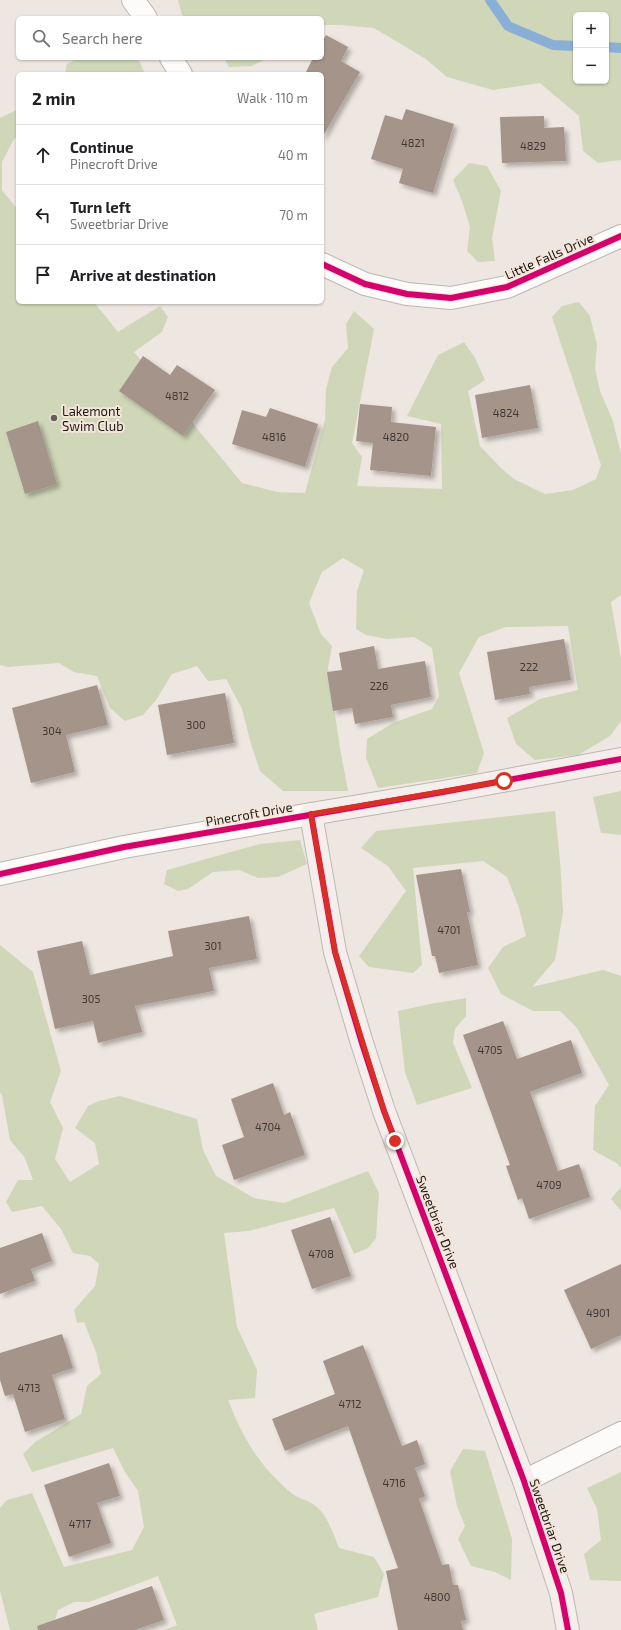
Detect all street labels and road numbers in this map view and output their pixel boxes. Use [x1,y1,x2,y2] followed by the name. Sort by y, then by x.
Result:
[502,229,596,283] street label: Little Falls Drive
[204,798,294,830] street label: Pinecroft Drive
[413,1173,463,1271] street label: Sweetbriar Drive
[526,1477,574,1575] street label: Sweetbriar Drive

